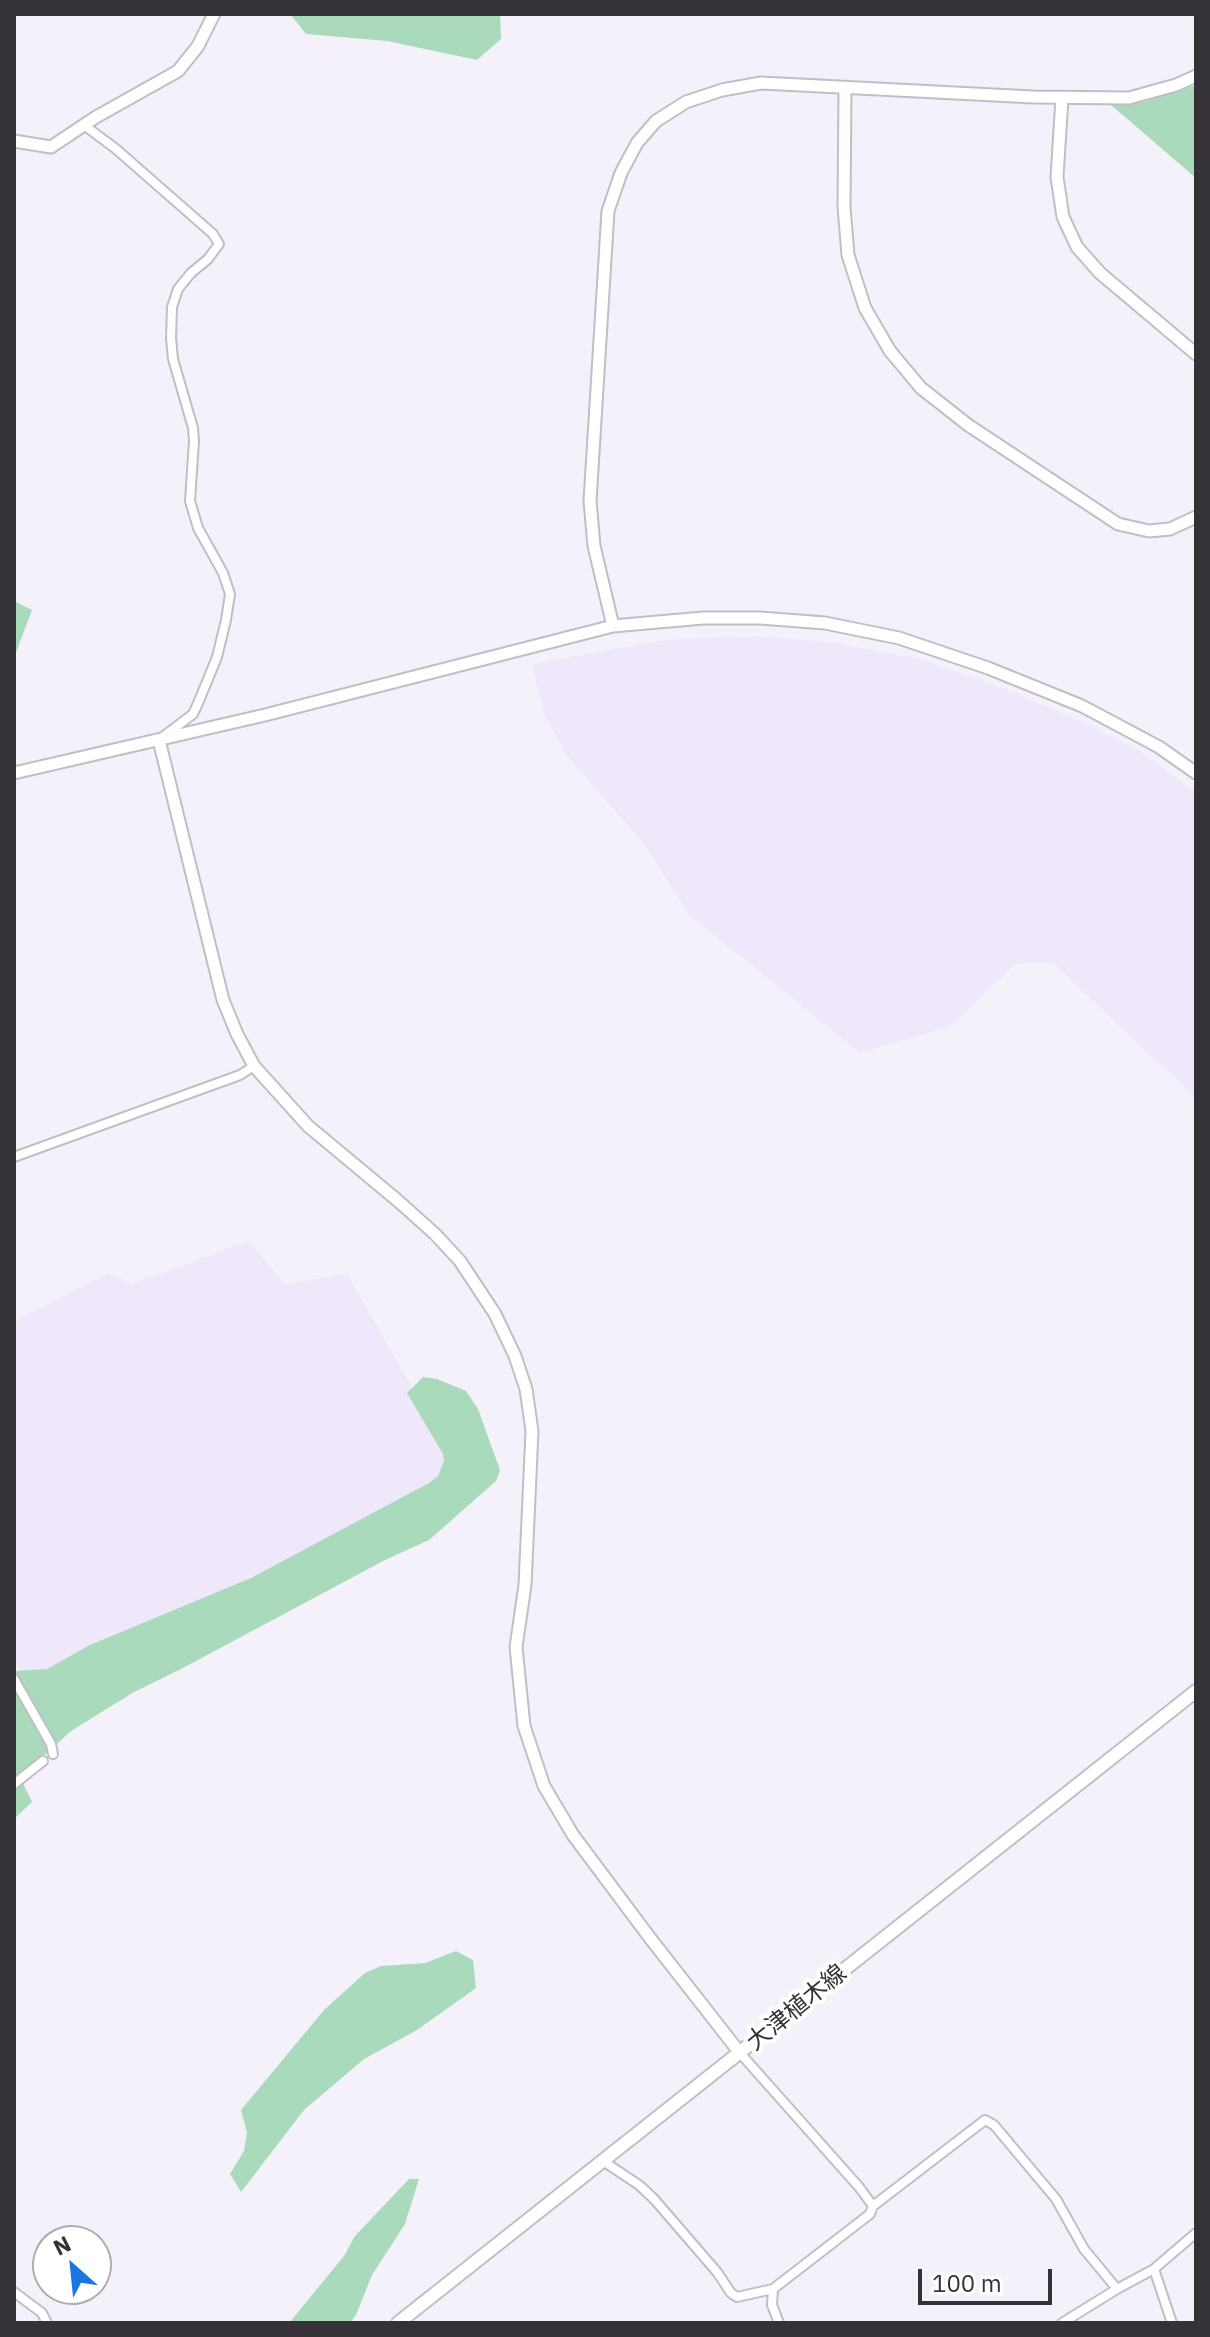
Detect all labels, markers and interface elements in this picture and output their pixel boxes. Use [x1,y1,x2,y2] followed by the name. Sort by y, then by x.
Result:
[741,1959,853,2057] street label: 大津植木線
[32,2225,112,2305] north arrow
[48,2228,75,2261] text: N
[922,2253,1056,2303] scale bar
[932,2267,1002,2299] text: 100 m

